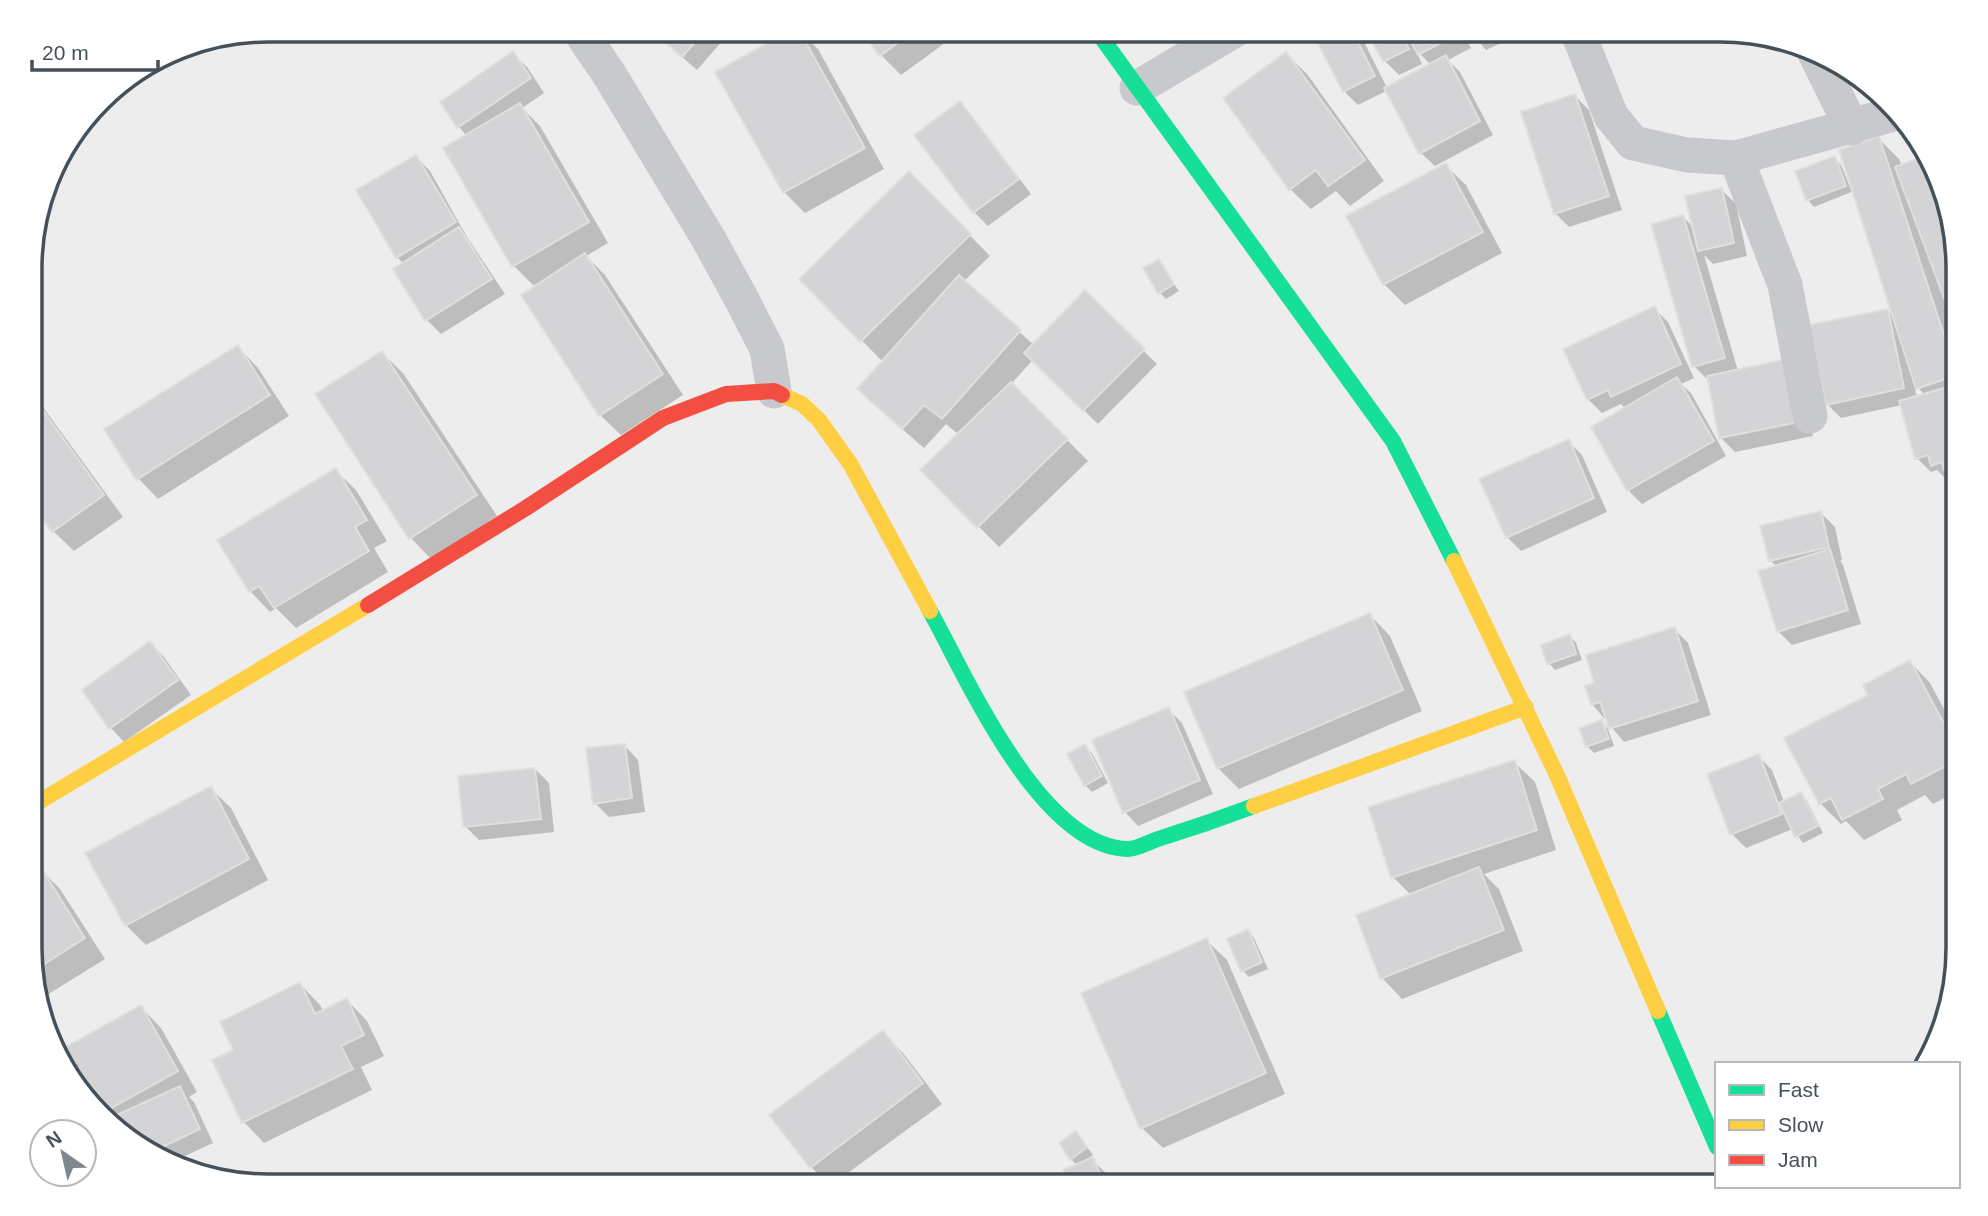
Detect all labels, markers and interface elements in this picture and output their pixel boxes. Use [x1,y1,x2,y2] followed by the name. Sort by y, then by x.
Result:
[32,28,158,72] scale bar
[42,41,89,64] text: 20 m
[1715,1062,1960,1188] legend
[1778,1078,1819,1101] text: Fast
[1778,1113,1824,1136] text: Slow
[28,1118,98,1188] north arrow
[42,1127,65,1152] text: N
[1778,1148,1818,1171] text: Jam

